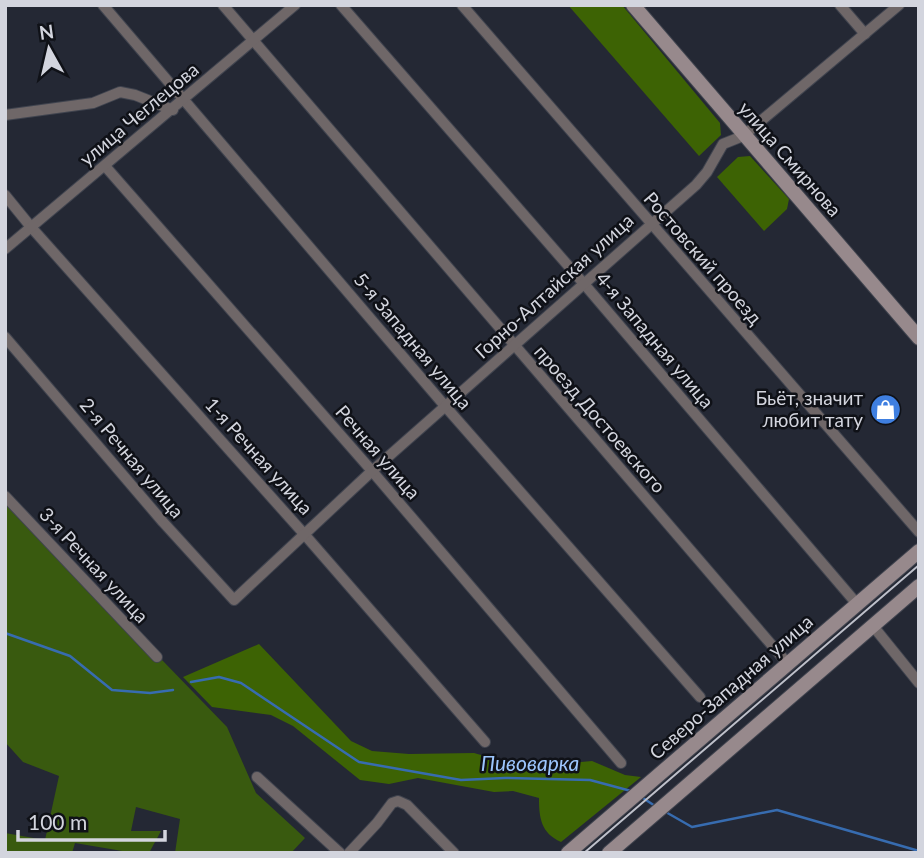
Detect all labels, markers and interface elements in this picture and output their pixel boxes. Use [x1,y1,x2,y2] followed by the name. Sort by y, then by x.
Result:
[14,14,84,84] north arrow
[38,19,55,44] text: N
[75,57,203,170] street label: улица Чеглецова
[734,97,847,221] street label: улица Смирнова
[640,187,767,329] street label: Ростовский проезд
[470,208,638,363] street label: Горно-Алтайская улица
[592,267,719,412] street label: 4-я Западная улица
[350,268,477,413] street label: 5-я Западная улица
[530,340,671,497] street label: проезд Достоевского
[755,386,863,431] place label: Бьёт, значит любит тату
[201,392,318,519] street label: 1-я Речная улица
[869,392,903,426] shop icon: Бьёт, значит любит тату
[76,393,189,522] street label: 2-я Речная улица
[331,400,425,503] street label: Речная улица
[35,502,154,627] street label: 3-я Речная улица
[644,609,817,764] street label: Северо-Западная улица
[481,750,579,775] water label: Пивоварка
[18,798,164,842] scale bar
[28,809,87,834] text: 100 m

